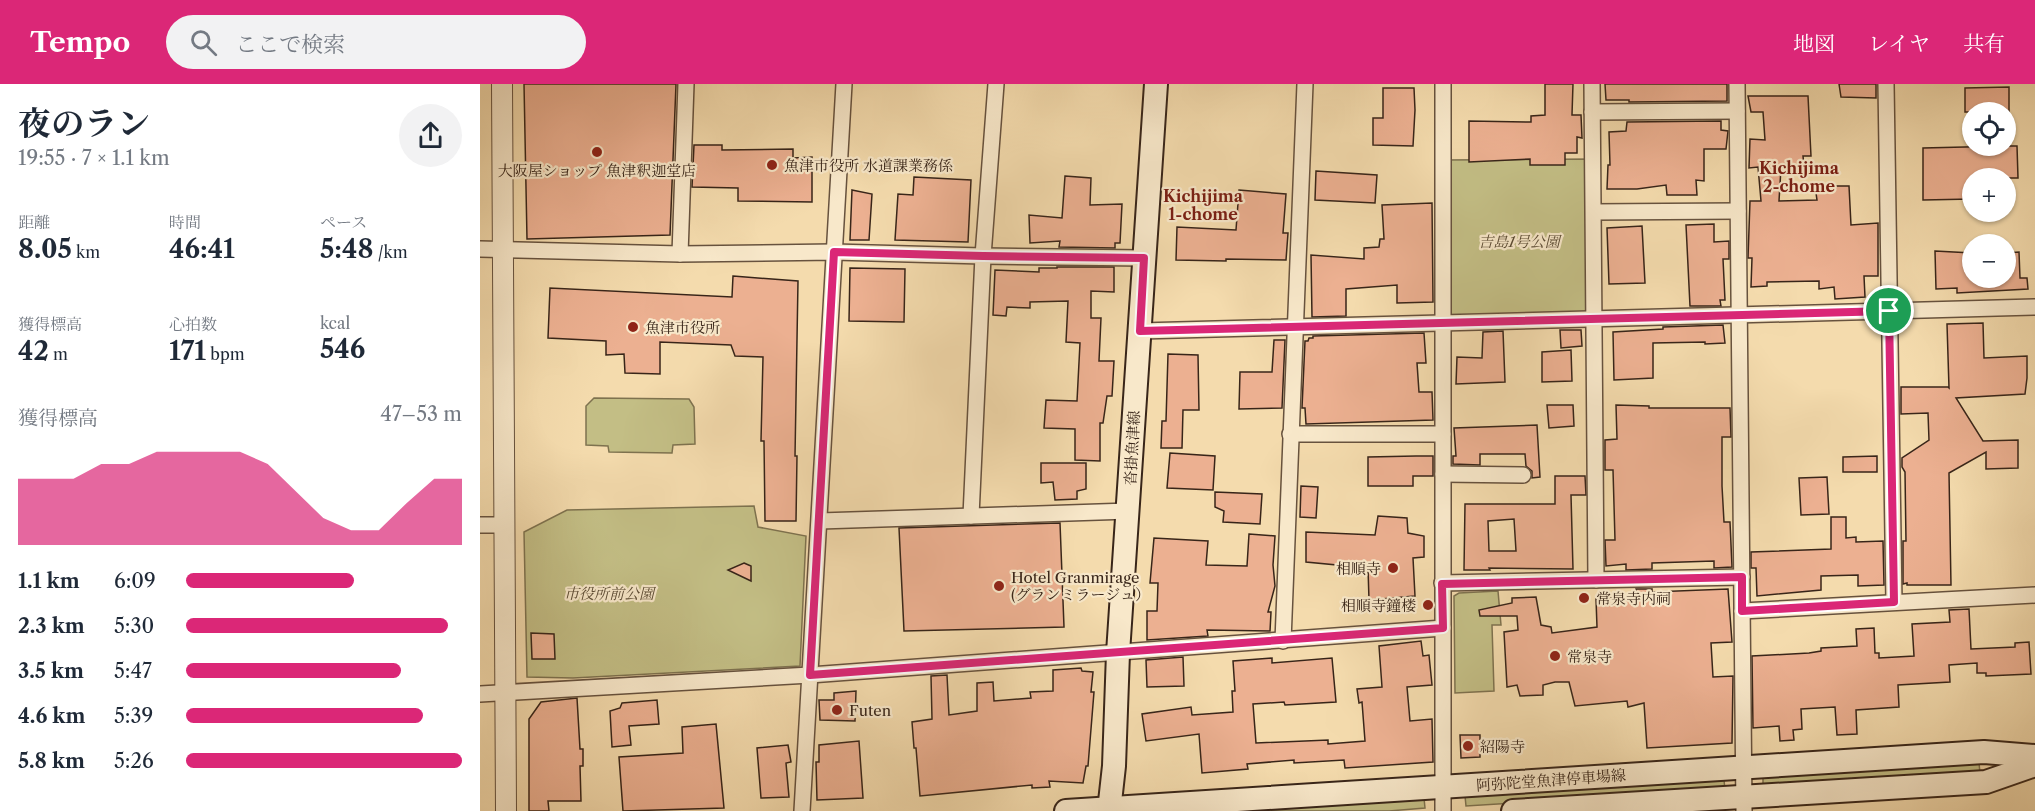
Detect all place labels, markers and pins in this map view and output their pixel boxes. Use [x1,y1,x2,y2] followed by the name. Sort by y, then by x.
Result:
[590,145,604,159] marker: 大阪屋ショップ 魚津釈迦堂店
[784,156,953,175] place label: 魚津市役所 水道課業務係
[765,158,779,172] marker: 魚津市役所 水道課業務係
[498,161,696,180] place label: 大阪屋ショップ 魚津釈迦堂店
[1863,285,1914,336] pin
[645,318,720,337] place label: 魚津市役所
[626,320,640,334] marker: 魚津市役所
[1336,559,1381,578] place label: 相順寺
[1386,561,1400,575] marker: 相順寺
[1011,568,1150,604] place label: Hotel Granmirage (グランミラージュ）
[992,579,1006,593] marker: Hotel Granmirage (グランミラージュ）
[1596,589,1671,608] place label: 常泉寺内祠
[1577,591,1591,605] marker: 常泉寺内祠
[1341,596,1416,615] place label: 相順寺鐘楼
[1421,598,1435,612] marker: 相順寺鐘楼
[1567,647,1612,666] place label: 常泉寺
[1548,649,1562,663] marker: 常泉寺
[849,701,892,720] place label: Futen
[830,703,844,717] marker: Futen
[1480,737,1525,756] place label: 紹陽寺
[1461,739,1475,753] marker: 紹陽寺

